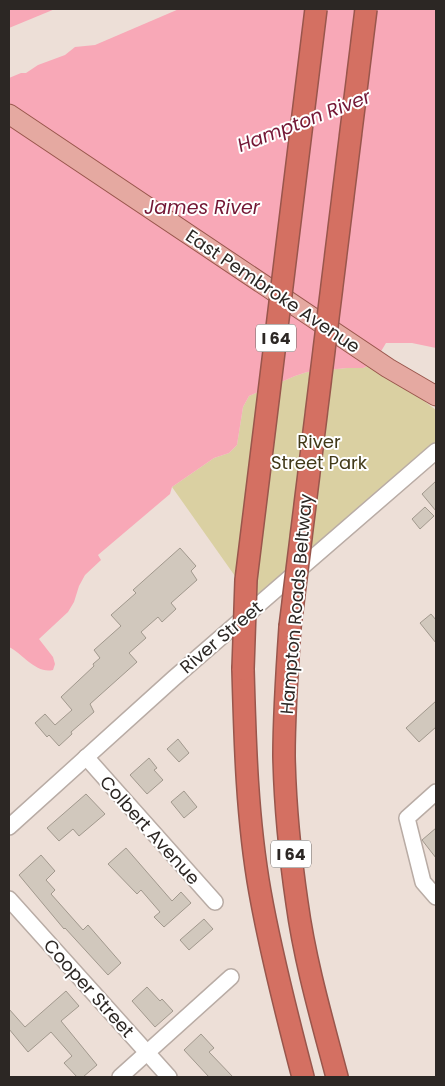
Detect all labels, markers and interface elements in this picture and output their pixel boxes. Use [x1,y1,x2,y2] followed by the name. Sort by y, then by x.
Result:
[233,83,376,159] water label: Hampton River
[144,194,261,221] water label: James River
[181,223,365,359] street label: East Pembroke Avenue
[256,324,296,352] road number: I 64
[271,429,368,475] park label: River Street Park
[274,493,318,715] street label: Hampton Roads Beltway
[174,595,268,679] street label: River Street
[94,770,206,890] street label: Colbert Avenue
[271,841,311,868] road number: I 64
[38,933,140,1043] street label: Cooper Street

